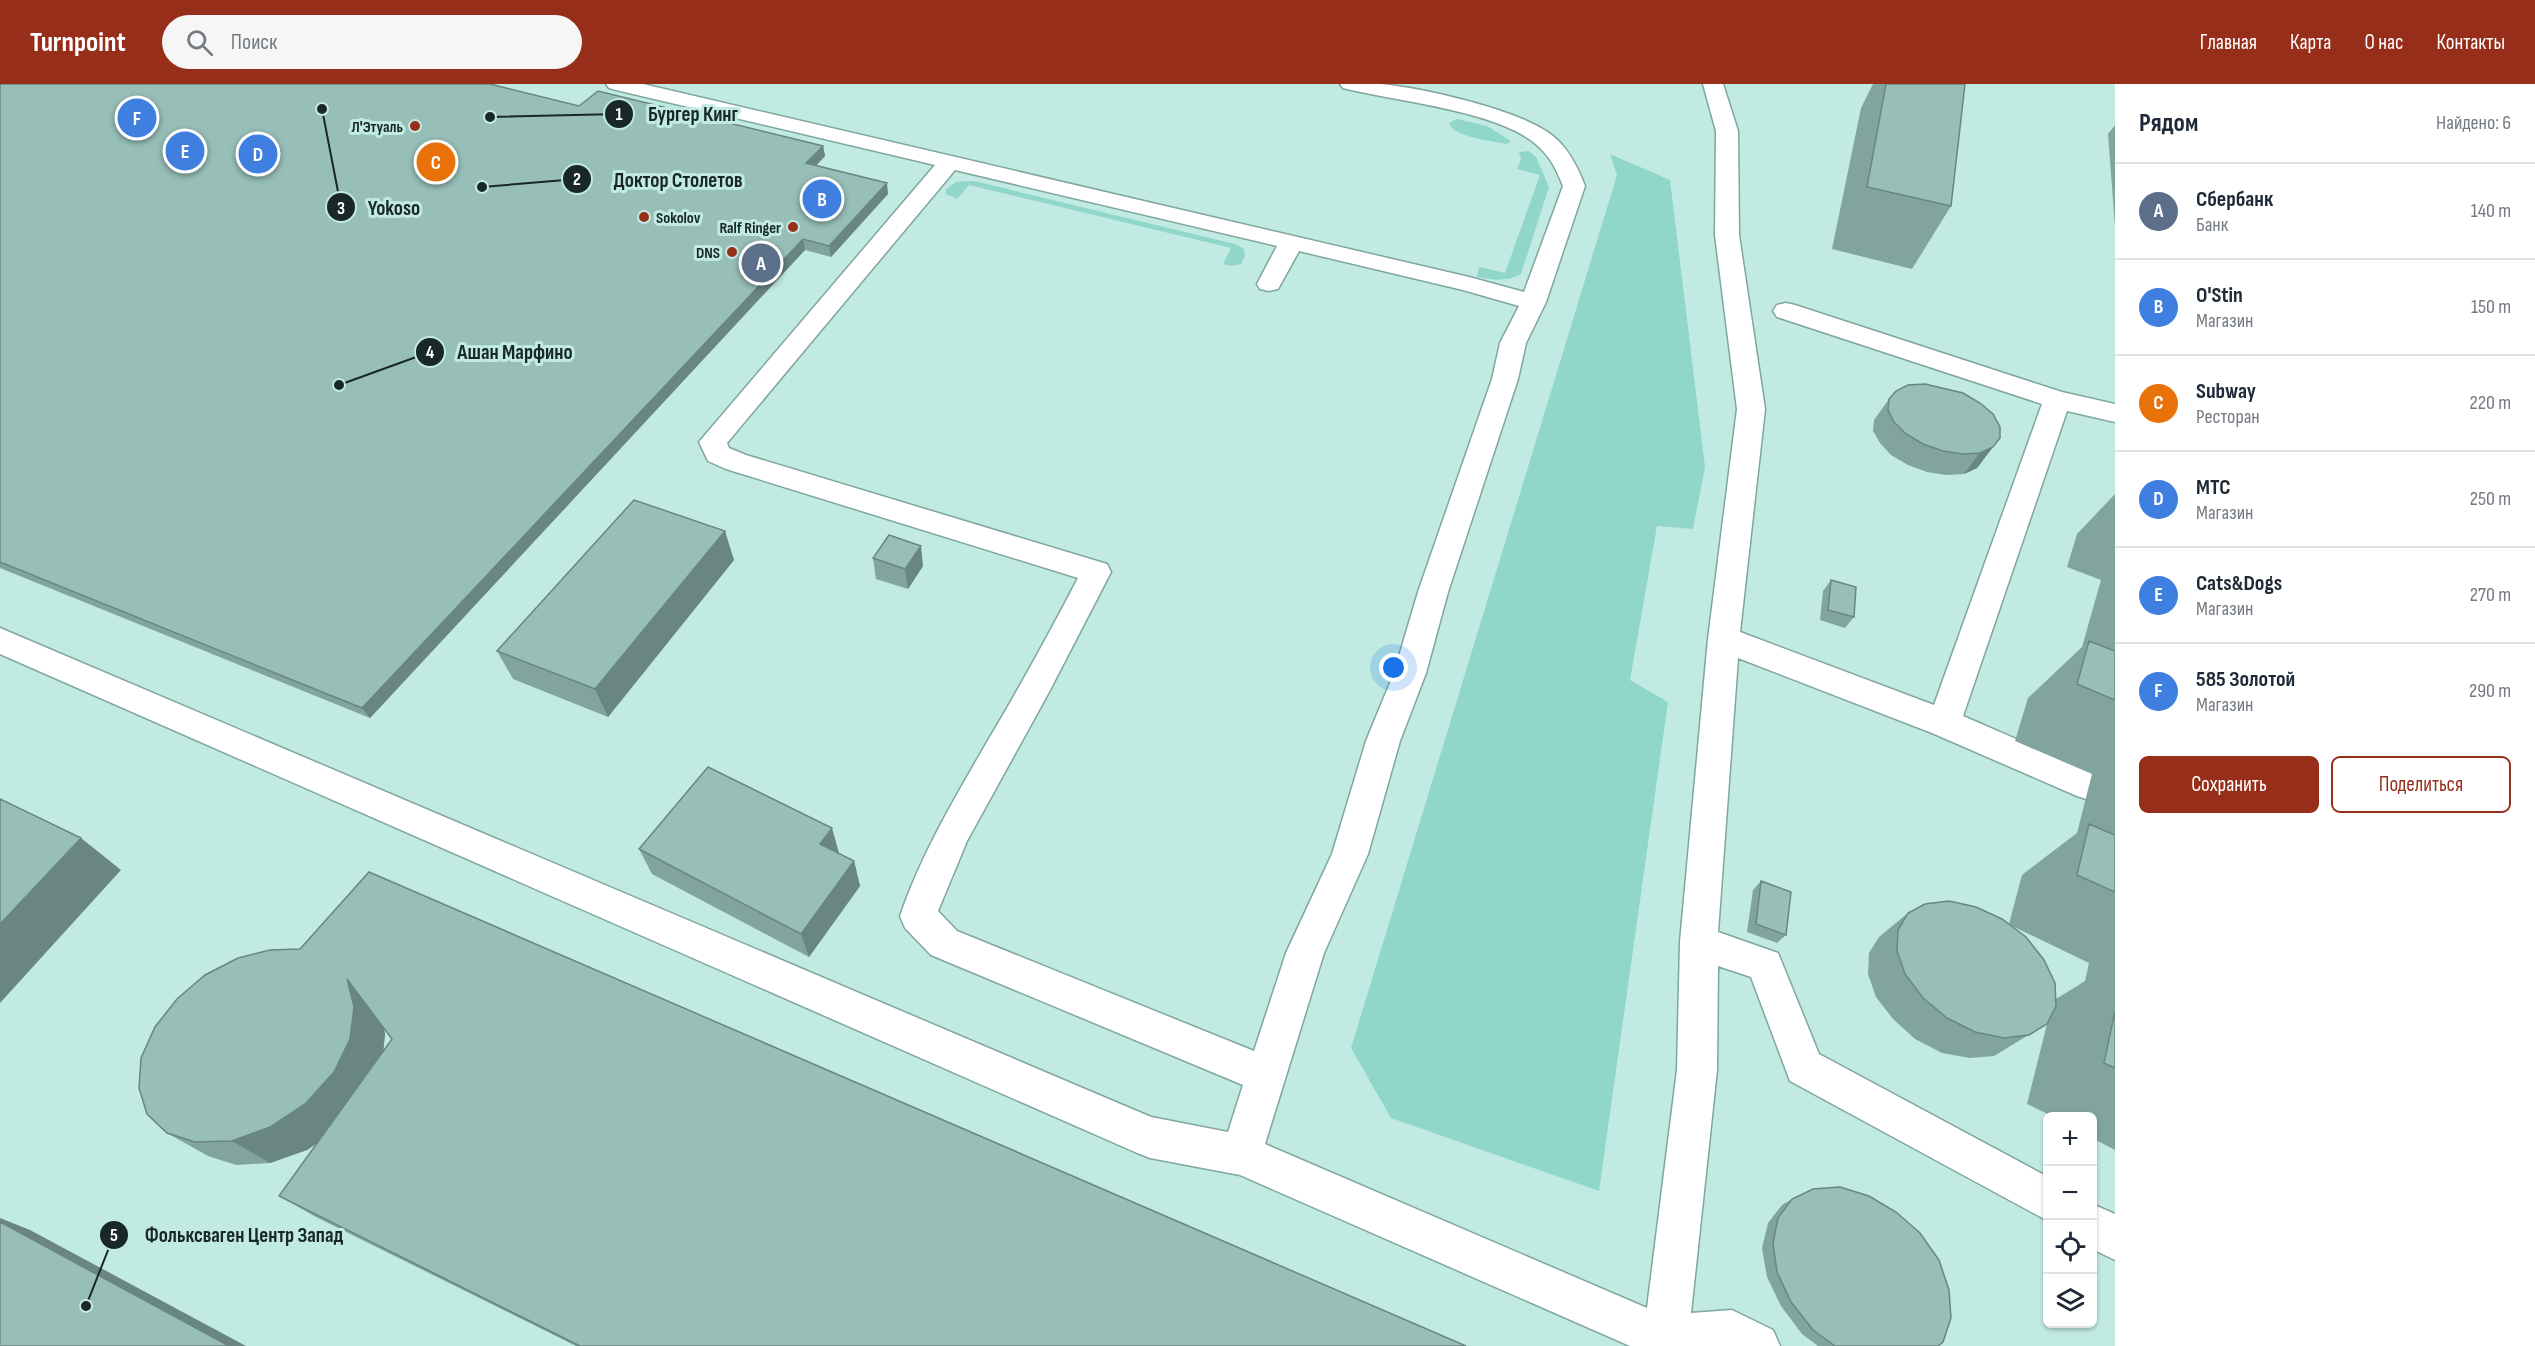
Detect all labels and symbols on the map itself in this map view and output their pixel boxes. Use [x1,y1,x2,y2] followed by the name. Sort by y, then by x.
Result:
[604,94,752,133] callout: Бургер Кинг
[118,96,156,141] pin: F
[648,102,739,127] text: Бургер Кинг
[615,104,623,125] text: 1
[352,118,403,137] place label: Л'Этуаль
[408,119,422,133] marker: Л'Этуаль
[166,128,204,174] pin: E
[238,132,278,176] pin: D
[416,140,456,184] pin: C
[562,160,763,199] callout: Доктор Столетов
[614,168,742,193] text: Доктор Столетов
[573,169,581,190] text: 2
[802,176,842,222] pin: B
[326,188,432,227] callout: Yokoso
[368,196,420,221] text: Yokoso
[337,198,345,219] text: 3
[656,209,701,228] place label: Sokolov
[637,210,651,224] marker: Sokolov
[719,219,781,238] place label: Ralf Ringer
[786,220,800,234] marker: Ralf Ringer
[742,240,780,285] pin: A
[696,244,720,263] place label: DNS
[725,245,739,259] marker: DNS
[415,332,584,371] callout: Ашан Марфино
[456,340,573,365] text: Ашан Марфино
[426,342,435,363] text: 4
[1379,653,1408,682] your location
[99,1215,359,1254] callout: Фольксваген Центр Запад
[145,1223,344,1248] text: Фольксваген Центр Запад
[110,1225,118,1246] text: 5

